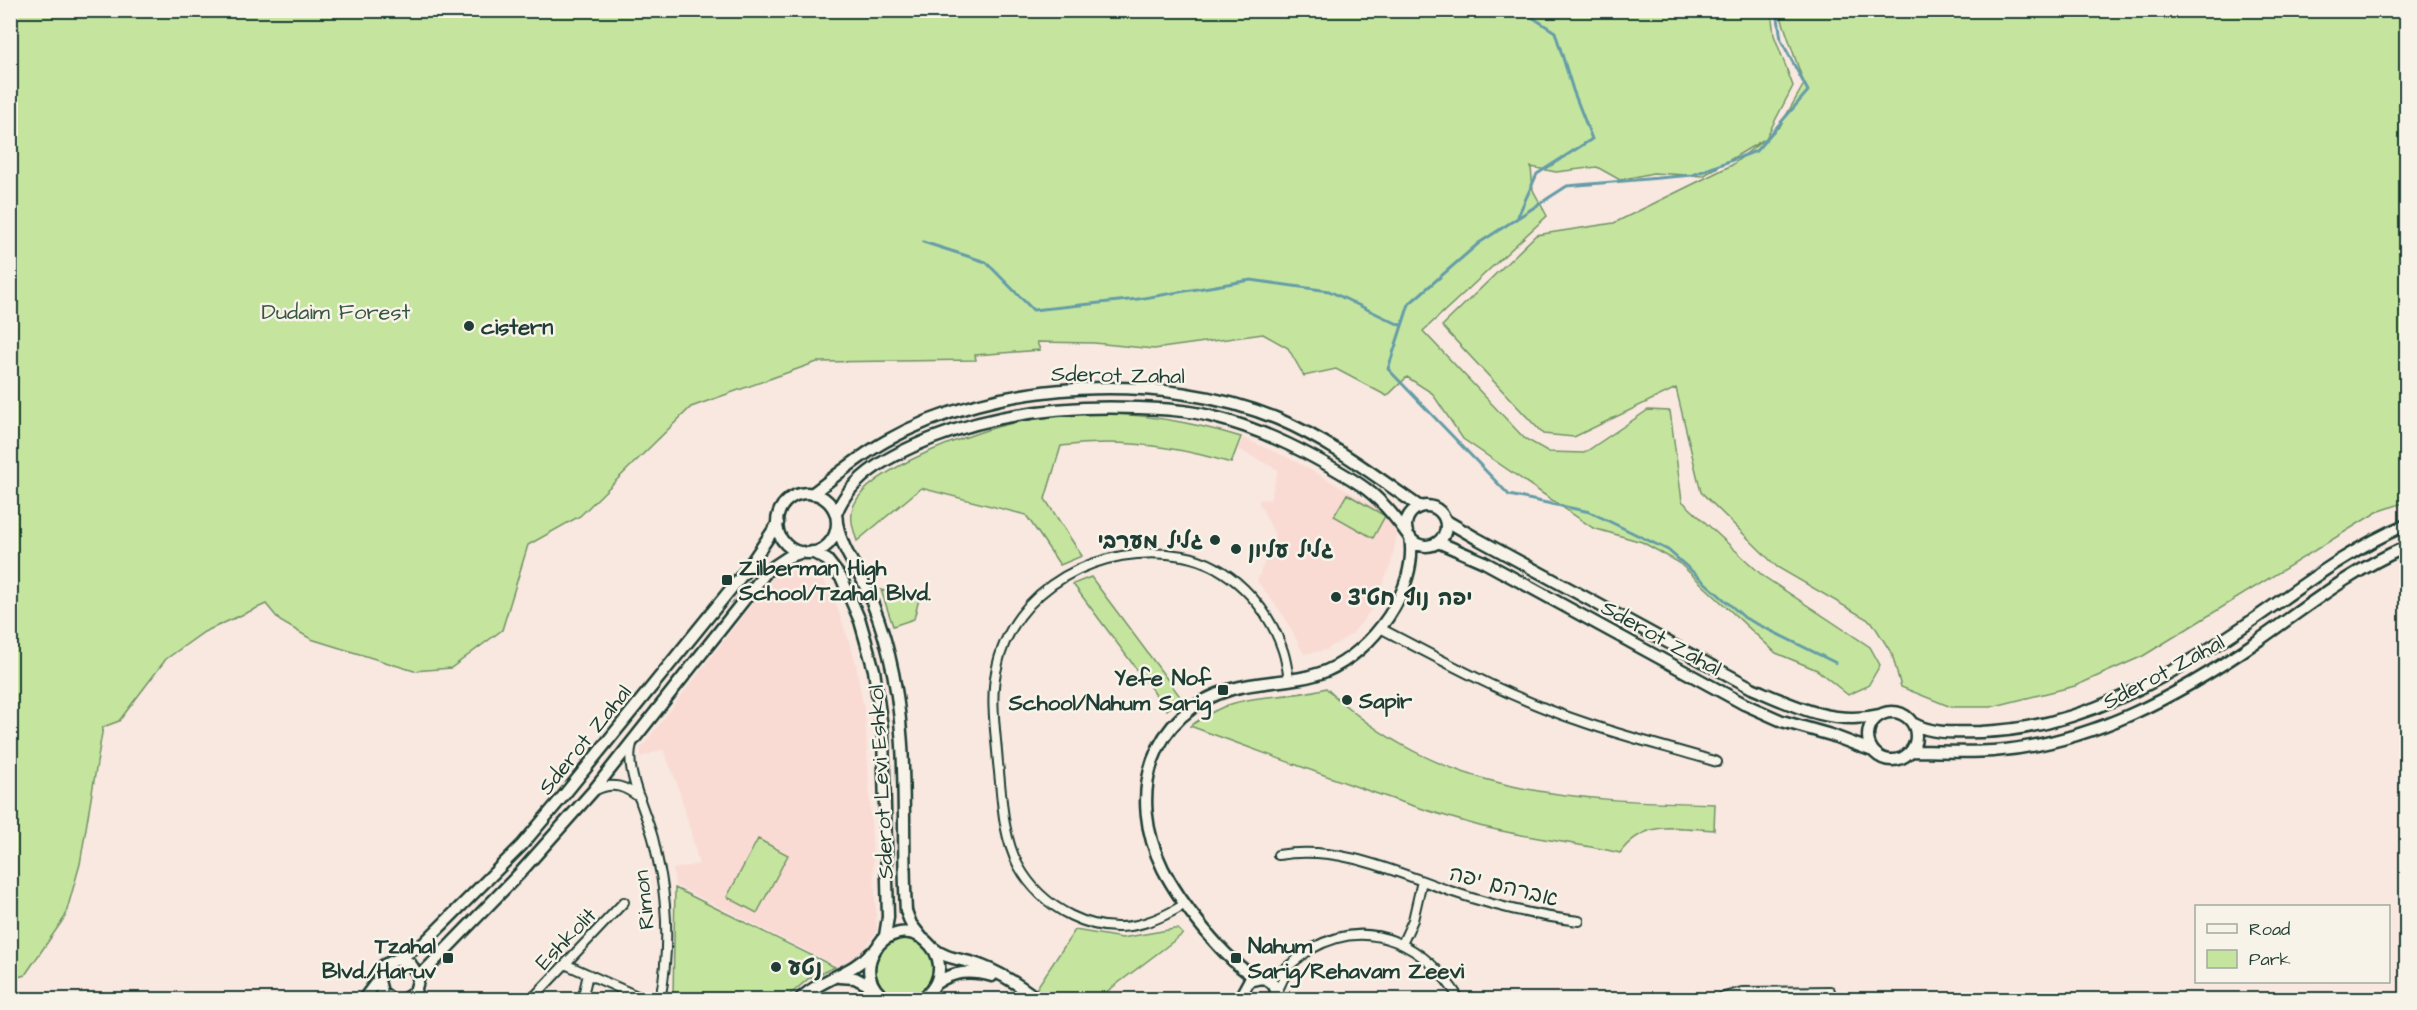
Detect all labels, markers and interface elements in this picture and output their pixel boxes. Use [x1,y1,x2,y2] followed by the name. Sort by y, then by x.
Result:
[262,297,410,328] park label: Dudaim Forest
[481,312,553,343] place label: cistern
[462,319,476,333] marker: cistern
[1051,359,1185,392] street label: Sderot Zahal
[1098,526,1203,557] place label: גליל מערבי
[1208,533,1222,547] marker: גליל מערבי
[1248,535,1333,566] place label: גליל עליון
[1229,542,1243,556] marker: גליל עליון
[738,553,931,609] place label: Zilberman High School/Tzahal Blvd.
[720,573,734,587] marker: Zilberman High School/Tzahal Blvd.
[1348,583,1472,614] place label: יפה נוף חט"צ
[1329,590,1343,604] marker: יפה נוף חט"צ
[1595,592,1727,684] street label: Sderot Zahal
[2097,627,2230,717] street label: Sderot Zahal
[1008,663,1212,720] place label: Yefe Nof School/Nahum Sarig
[531,678,639,802] street label: Sderot Zahal
[1216,683,1230,697] marker: Yefe Nof School/Nahum Sarig
[861,684,902,880] street label: Sderot Levi Eshkol
[1358,686,1413,717] place label: Sapir
[1340,693,1354,707] marker: Sapir
[1446,858,1561,915] street label: אברהם יפה
[626,869,663,931] street label: Rimon
[528,901,604,977] street label: Eshkolit
[2195,905,2390,983] legend
[2249,917,2290,942] text: Road
[322,931,437,987] place label: Tzahal Blvd./Haruv
[1247,931,1465,988] place label: Nahum Sarig/Rehavam Zeevi
[2249,947,2291,972] text: Park
[441,951,455,965] marker: Tzahal Blvd./Haruv
[1229,951,1243,965] marker: Nahum Sarig/Rehavam Zeevi
[788,953,822,984] place label: נטע
[769,960,783,974] marker: נטע

